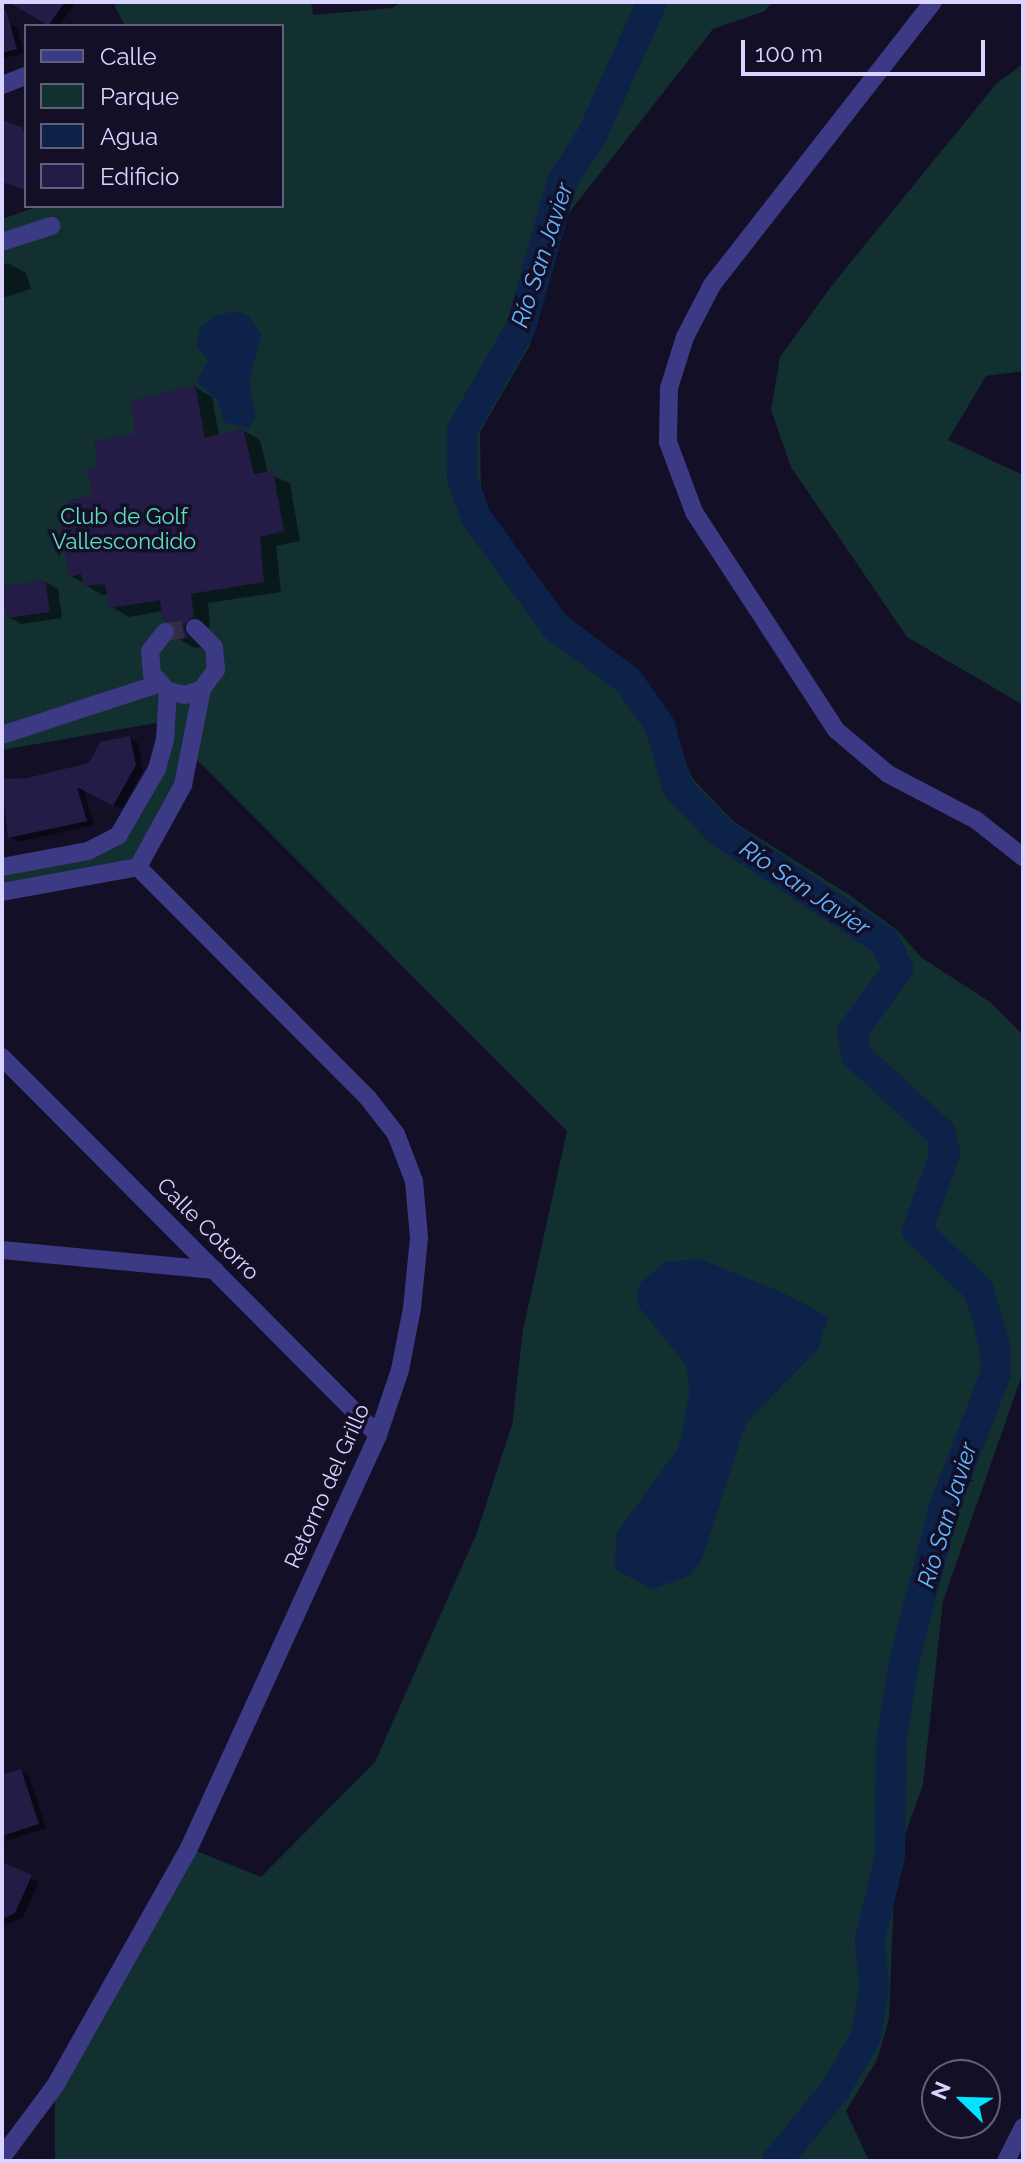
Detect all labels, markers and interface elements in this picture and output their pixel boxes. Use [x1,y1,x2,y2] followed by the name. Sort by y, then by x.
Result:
[24,24,284,208] legend
[745,24,989,74] scale bar
[755,39,823,68] text: 100 m
[100,42,157,71] text: Calle
[100,82,179,111] text: Parque
[100,122,158,151] text: Agua
[100,162,179,191] text: Edificio
[505,179,579,331] water label: Río San Javier
[52,503,196,554] park label: Club de Golf Vallescondido
[734,834,876,942] water label: Río San Javier
[151,1172,265,1286] street label: Calle Cotorro
[279,1399,375,1573] street label: Retorno del Grillo
[911,1439,983,1591] water label: Río San Javier
[921,2059,1001,2139] north arrow
[925,2078,956,2103] text: N

